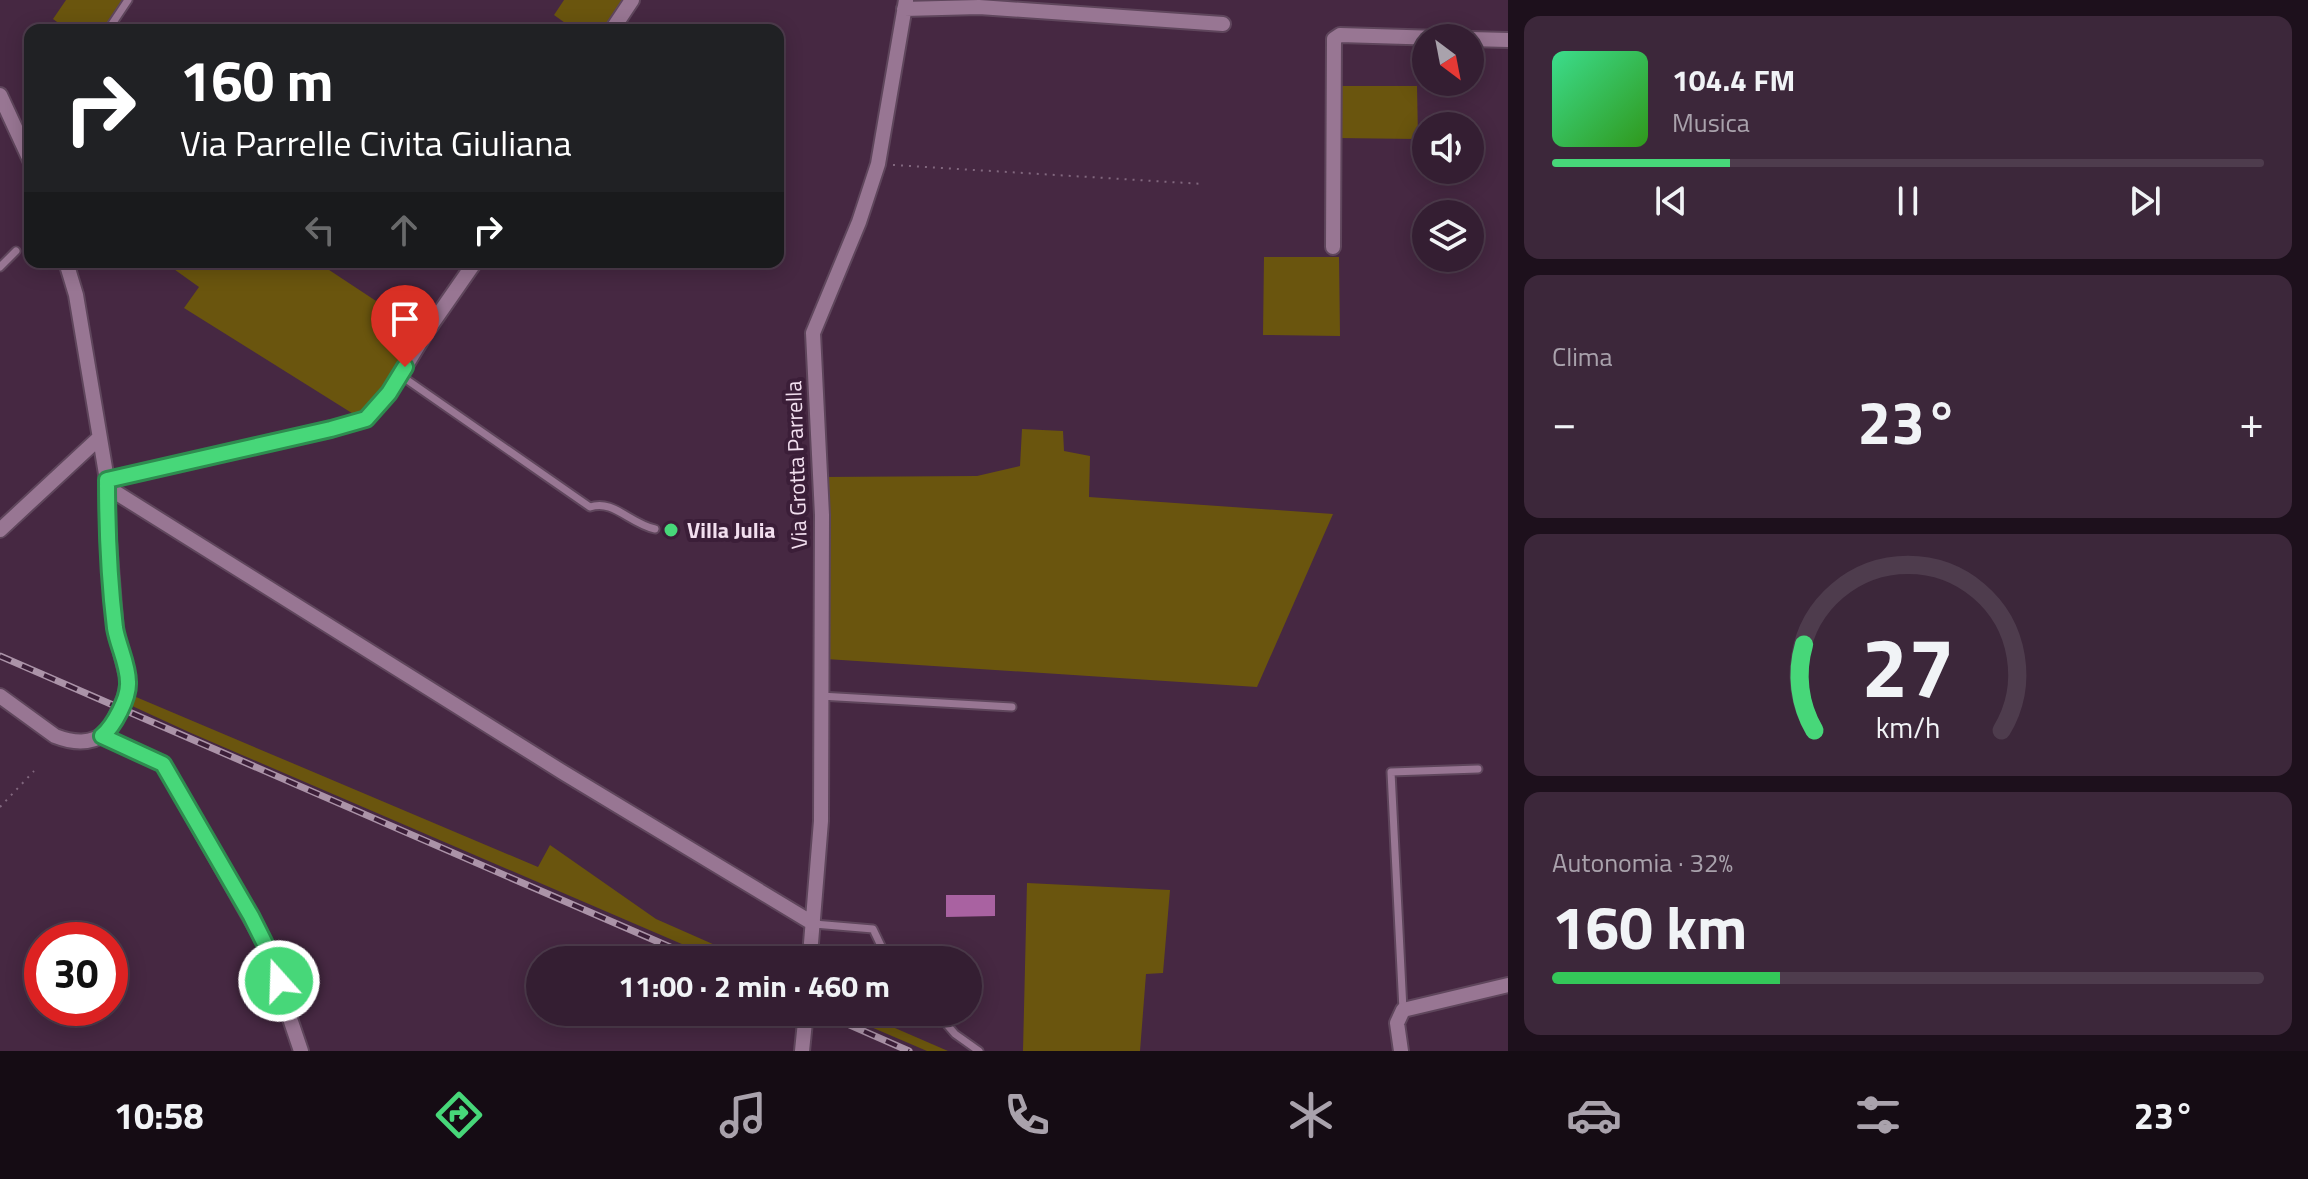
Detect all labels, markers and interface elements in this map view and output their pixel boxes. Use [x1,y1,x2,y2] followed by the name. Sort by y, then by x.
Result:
[1412,24,1484,96] north arrow
[1412,24,1484,272] map controls
[180,38,333,123] text: 160 m
[48,56,152,160] icon: right
[1672,57,1795,103] text: 104.4 FM
[1672,103,1750,142] text: Musica
[1412,112,1484,184] button: sound
[180,115,572,170] text: Via Parrelle Civita Giuliana
[1649,179,1693,223] icon: previous
[1886,179,1930,223] icon: pause
[2123,179,2167,223] icon: next
[1412,200,1484,272] button: layers
[298,208,342,252] icon: left
[382,208,426,252] icon: ahead
[466,208,510,252] icon: right
[371,285,439,367] pin
[383,297,427,341] icon: arrive
[1552,337,1613,376] text: Clima
[1858,376,1958,467] text: 23°
[776,380,816,550] street label: Via Grotta Parrella
[1552,388,1577,455] text: −
[2239,388,2264,455] text: +
[687,513,776,547] place label: Villa Julia
[662,521,680,539] marker: Villa Julia
[1861,602,1955,728] text: 27
[1876,706,1940,749] text: km/h
[1552,843,1733,882] text: Autonomia · 32%
[1552,881,1747,972] text: 160 km
[24,922,128,1026] speed limit sign: 30
[237,939,321,1023] position arrow
[618,963,890,1009] text: 11:00 · 2 min · 460 m
[431,1087,487,1143] icon: directions
[715,1087,771,1143] icon: music
[999,1087,1055,1143] icon: phone
[1283,1087,1339,1143] icon: climate
[1566,1087,1622,1143] icon: car
[1850,1087,1906,1143] icon: filters
[114,1088,204,1143] text: 10:58
[2134,1088,2194,1143] text: 23°

